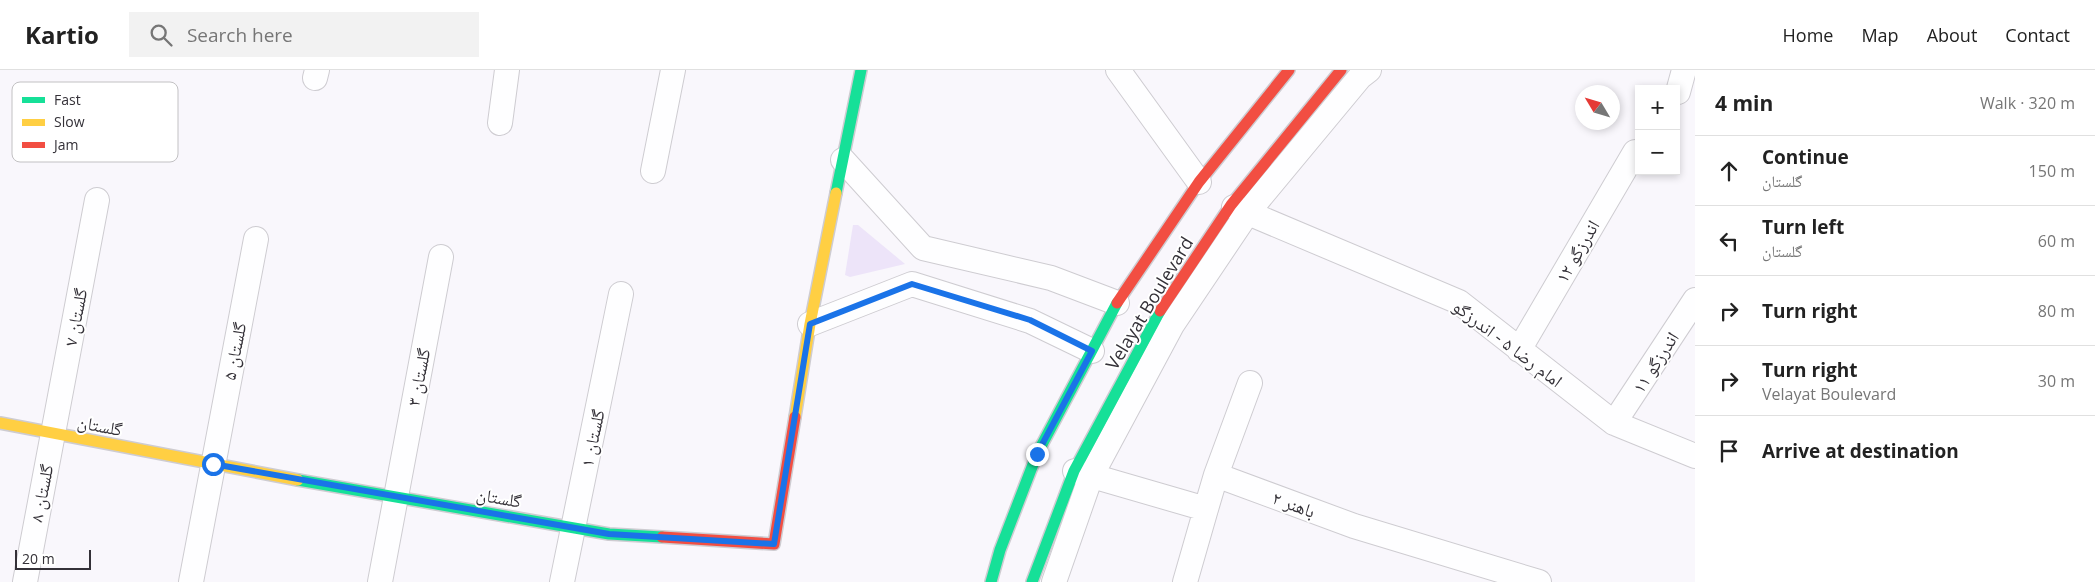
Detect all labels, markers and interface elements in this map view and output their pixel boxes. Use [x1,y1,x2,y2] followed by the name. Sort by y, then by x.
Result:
[129,12,479,57] search box
[25,18,99,51] text: Kartio
[147,21,175,49] icon: search
[187,22,293,48] text: Search here
[1783,23,1833,47] text: Home
[1861,23,1899,47] text: Map
[1927,23,1977,47] text: About
[2005,23,2070,47] text: Contact
[12,82,178,162] legend
[1575,85,1620,130] north arrow
[1635,85,1680,175] map controls
[1635,85,1680,130] button: +
[1715,89,1773,117] text: 4 min
[54,90,81,109] text: Fast
[1980,92,2075,114] text: Walk · 320 m
[54,112,85,131] text: Slow
[1635,130,1680,175] button: −
[52,135,79,154] text: Jam
[1762,144,1849,170] text: Continue
[1715,157,1743,185] icon: ahead
[2029,160,2075,182] text: 150 m
[1762,170,1802,192] text: گلستان
[1762,214,1844,240] text: Turn left
[1550,215,1604,287] street label: اندرزگو ۱۲
[1715,227,1743,255] icon: left
[2038,230,2075,252] text: 60 m
[1100,232,1198,374] street label: Velayat Boulevard
[1762,240,1802,262] text: گلستان
[58,286,92,348] street label: گلستان ۷
[1448,294,1568,393] street label: امام رضا ۵ - اندرزگو
[1715,297,1743,325] icon: right
[1762,298,1857,324] text: Turn right
[2038,300,2075,322] text: 80 m
[217,320,251,382] street label: گلستان ۵
[1626,327,1684,397] street label: اندرزگو ۱۱
[401,346,435,408] street label: گلستان ۳
[1762,357,1857,383] text: Turn right
[1715,367,1743,395] icon: right
[2038,370,2075,392] text: 30 m
[1762,383,1896,405] text: Velayat Boulevard
[574,407,610,469] street label: گلستان ۱
[75,409,125,441] street label: گلستان
[1715,437,1743,465] icon: arrive
[1762,438,1959,464] text: Arrive at destination
[1026,443,1049,466] route end
[202,453,225,476] route start
[24,462,58,524] street label: گلستان ۸
[475,481,524,513] street label: گلستان
[1269,485,1319,523] street label: باهنر ۲
[15,547,91,570] scale bar
[22,549,55,568] text: 20 m

